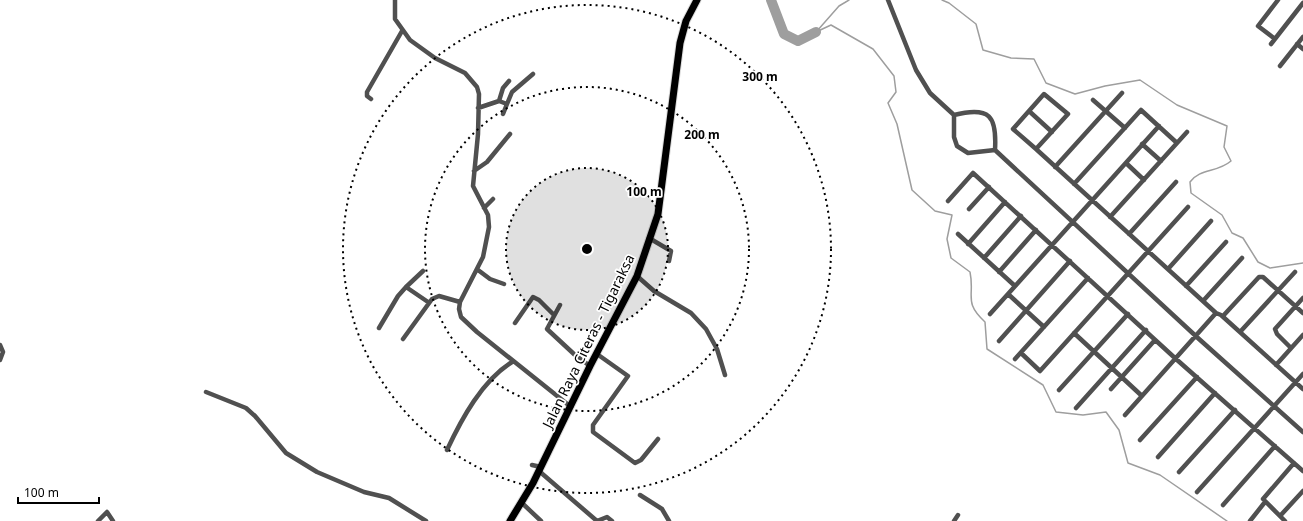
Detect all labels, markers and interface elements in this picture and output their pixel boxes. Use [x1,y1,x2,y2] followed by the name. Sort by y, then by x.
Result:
[742,68,778,85] text: 300 m
[684,126,720,143] text: 200 m
[626,183,662,200] text: 100 m
[580,242,594,256] centre of rings
[537,251,638,433] street label: Jalan Raya Citeras - Tigaraksa
[18,479,99,505] scale bar
[24,484,59,501] text: 100 m

